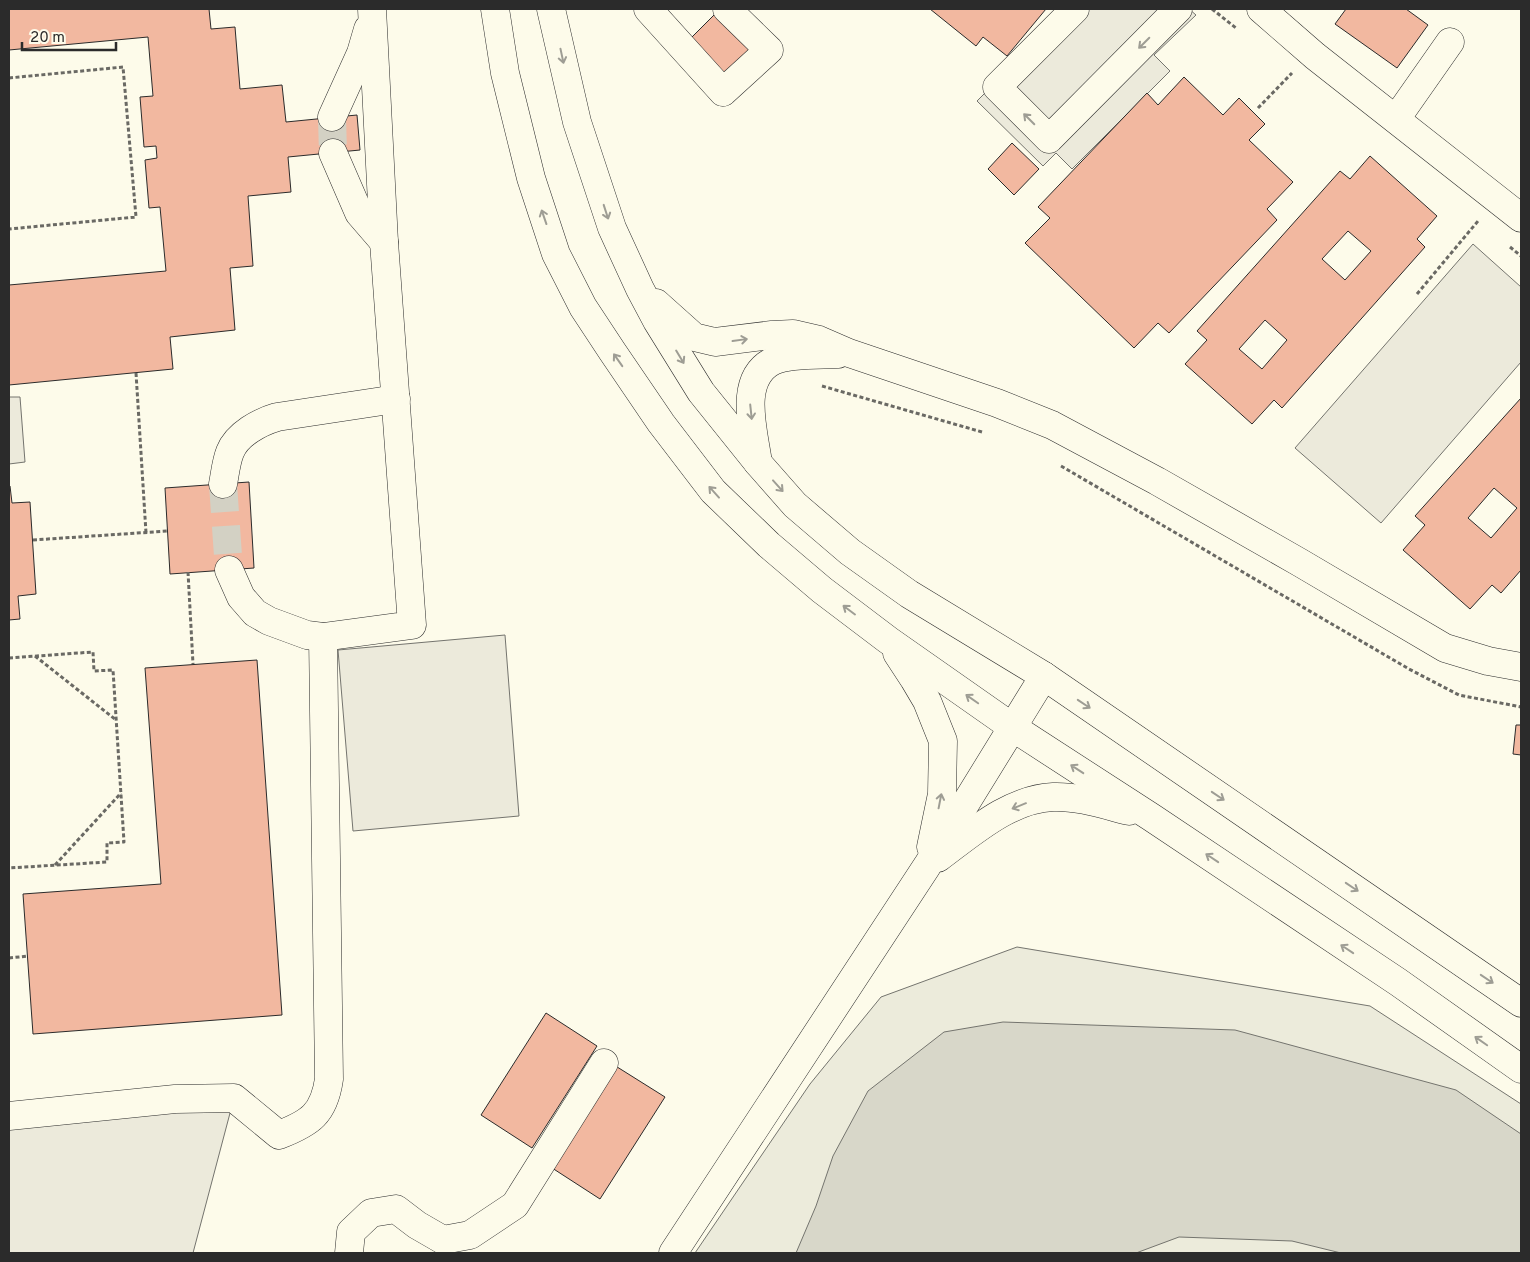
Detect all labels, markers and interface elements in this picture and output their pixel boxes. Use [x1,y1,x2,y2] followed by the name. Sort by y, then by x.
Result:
[22,20,116,52] scale bar
[30,29,65,48] text: 20 m
[1138,37,1150,49] one-way arrow
[558,48,567,64] one-way arrow
[1023,113,1035,125] one-way arrow
[602,204,612,220] one-way arrow
[539,210,548,225] one-way arrow
[731,334,747,344] one-way arrow
[675,350,685,364] one-way arrow
[613,354,623,368] one-way arrow
[746,403,756,419] one-way arrow
[772,479,784,492] one-way arrow
[708,485,720,498] one-way arrow
[843,605,856,616] one-way arrow
[965,694,979,704] one-way arrow
[1077,699,1091,709] one-way arrow
[1070,763,1084,773] one-way arrow
[1211,791,1225,801] one-way arrow
[936,794,945,810] one-way arrow
[1012,802,1027,811] one-way arrow
[1206,853,1220,863] one-way arrow
[1345,882,1359,892] one-way arrow
[1341,944,1355,954] one-way arrow
[1479,974,1493,984] one-way arrow
[1474,1036,1488,1046] one-way arrow

